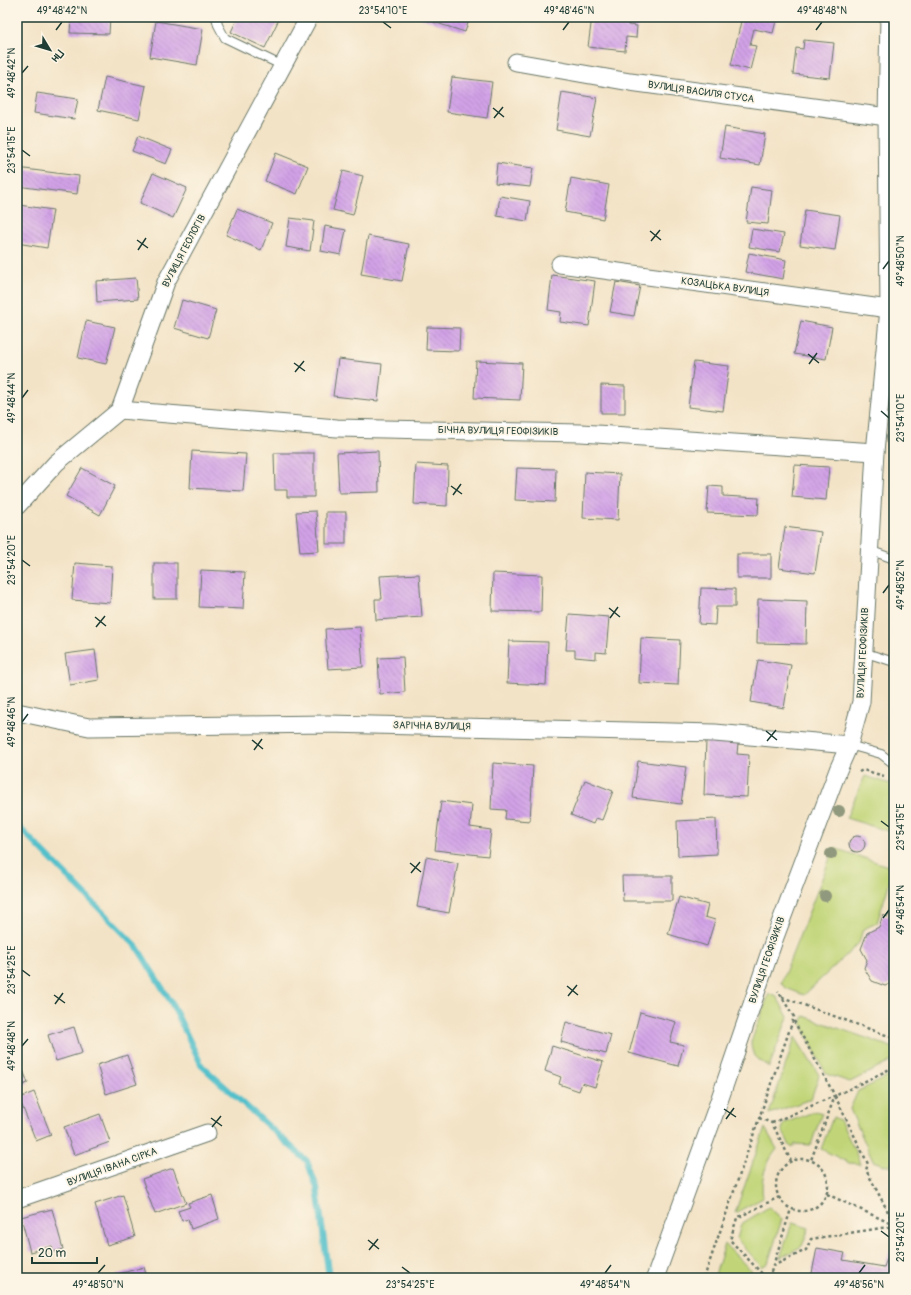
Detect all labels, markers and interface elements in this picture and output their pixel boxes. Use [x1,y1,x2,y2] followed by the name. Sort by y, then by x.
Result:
[37,5,87,17] text: 49°48'42"N
[359,5,407,17] text: 23°54'10"E
[544,5,595,17] text: 49°48'46"N
[797,5,847,17] text: 49°48'48"N
[30,30,70,70] north arrow
[48,47,66,65] text: Пн
[6,48,18,98] text: 49°48'42"N
[647,79,756,105] street label: ВУЛИЦЯ ВАСИЛЯ СТУСА
[6,126,18,174] text: 23°54'15"E
[160,212,208,289] street label: ВУЛИЦЯ ГЕОЛОГІВ
[895,235,907,287] text: 49°48'50"N
[680,275,770,299] street label: КОЗАЦЬКА ВУЛИЦЯ
[6,372,18,423] text: 49°48'44"N
[895,394,907,442] text: 23°54'10"E
[438,424,559,438] street label: БІЧНА ВУЛИЦЯ ГЕОФІЗИКІВ
[6,535,18,585] text: 23°54'20"E
[895,560,907,610] text: 49°48'52"N
[855,607,871,699] street label: ВУЛИЦЯ ГЕОФІЗИКІВ
[6,696,18,747] text: 49°48'46"N
[393,719,471,733] street label: ЗАРІЧНА ВУЛИЦЯ
[895,803,907,851] text: 23°54'15"E
[895,885,907,935] text: 49°48'54"N
[747,915,788,1005] street label: ВУЛИЦЯ ГЕОФІЗИКІВ
[6,946,18,994] text: 23°54'25"E
[6,1021,18,1071] text: 49°48'48"N
[65,1145,159,1189] street label: ВУЛИЦЯ ІВАНА СІРКА
[895,1212,907,1262] text: 23°54'20"E
[32,1239,97,1265] scale bar
[38,1246,67,1261] text: 20 m
[72,1279,124,1291] text: 49°48'50"N
[386,1279,434,1291] text: 23°54'25"E
[580,1279,630,1291] text: 49°48'54"N
[834,1279,884,1291] text: 49°48'56"N

